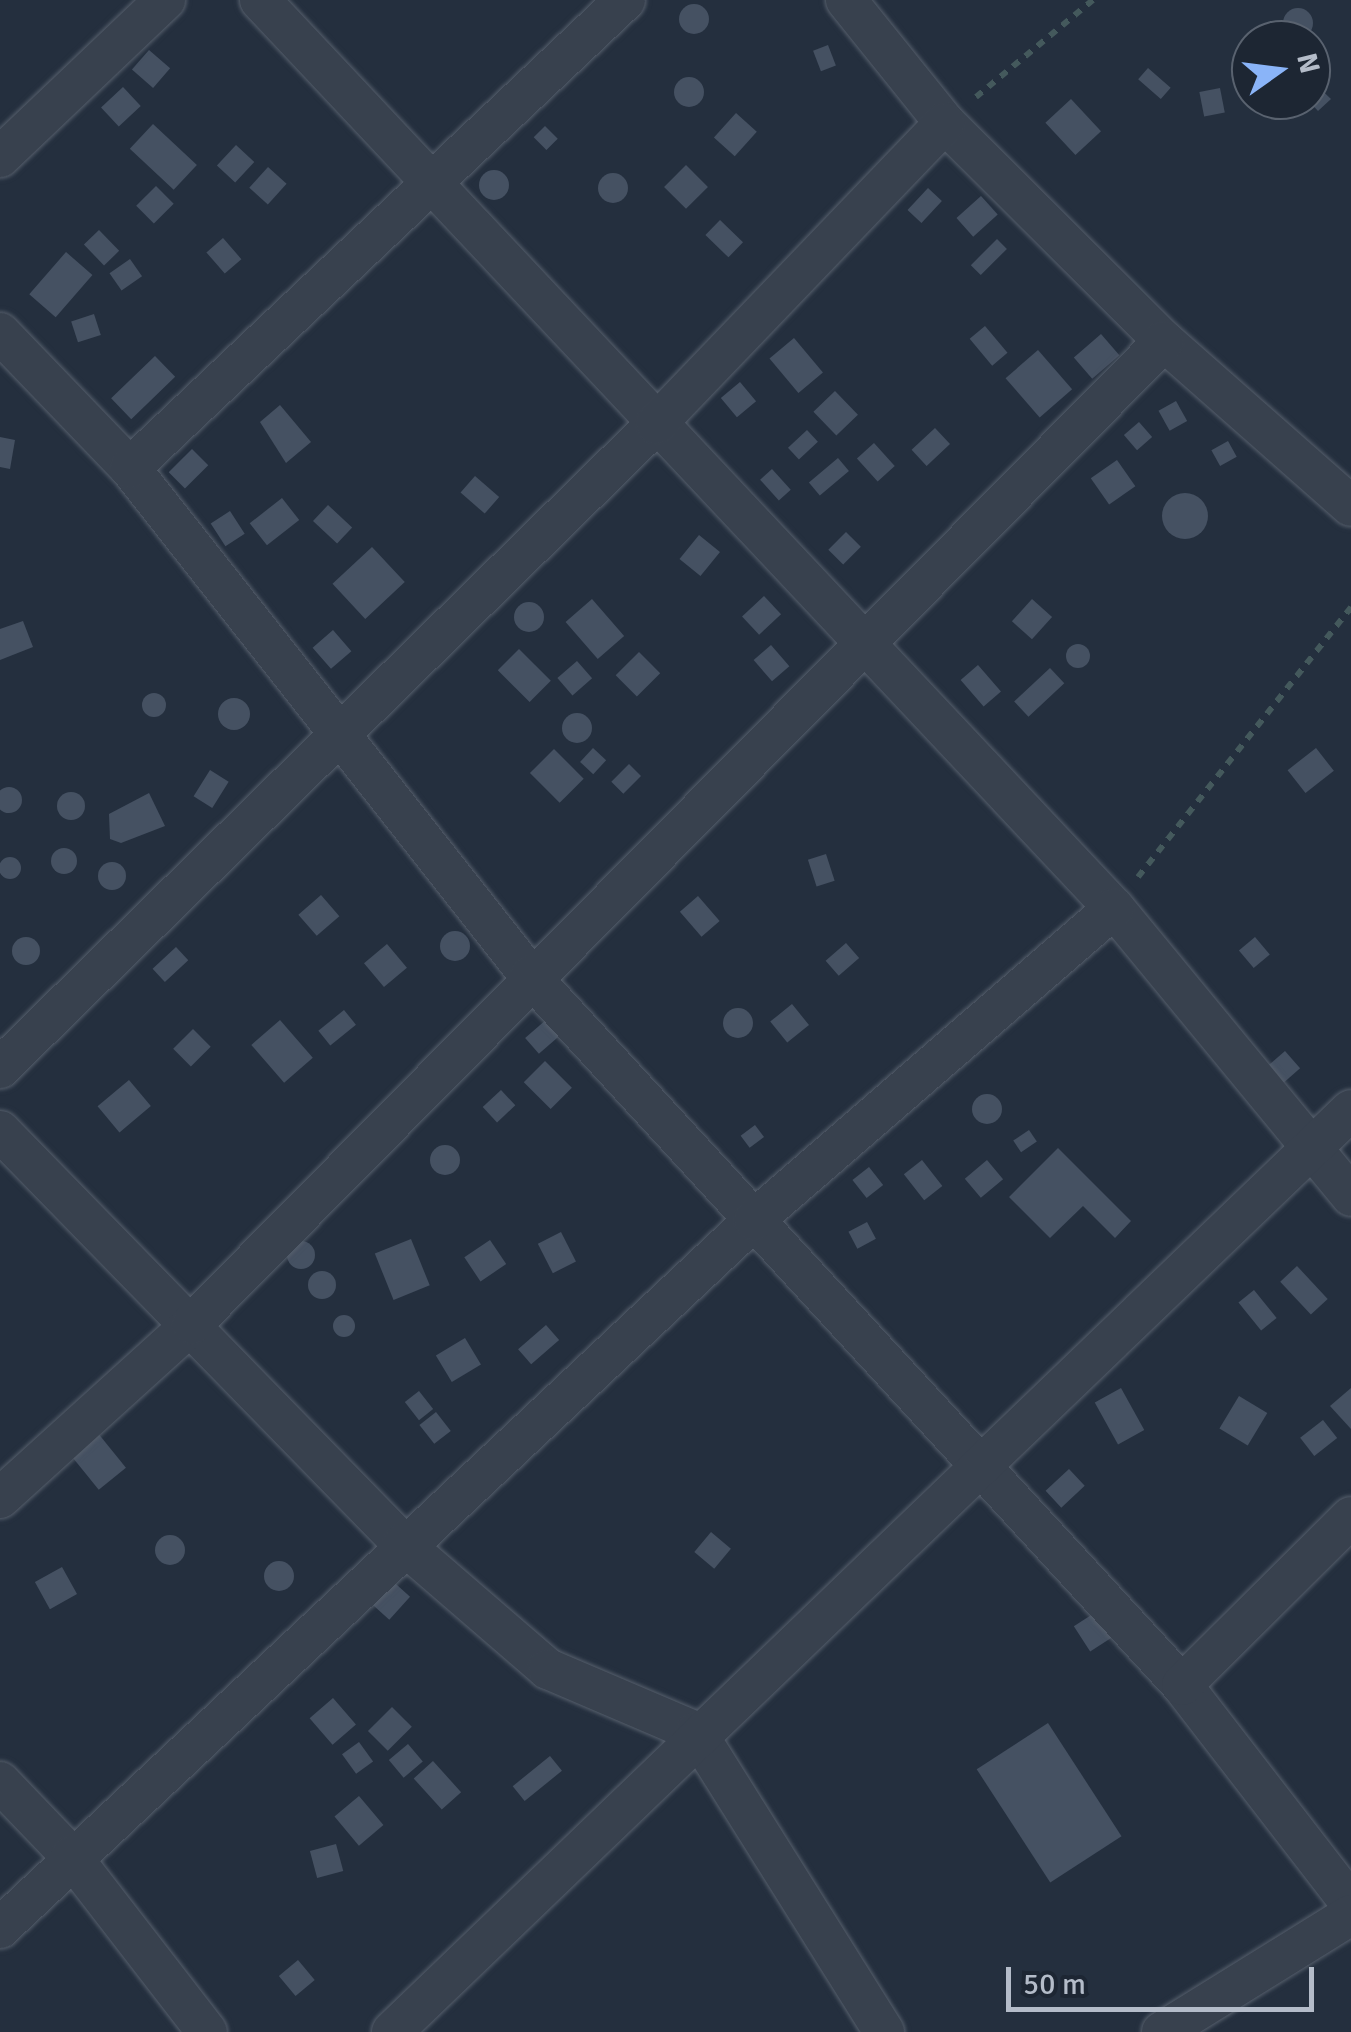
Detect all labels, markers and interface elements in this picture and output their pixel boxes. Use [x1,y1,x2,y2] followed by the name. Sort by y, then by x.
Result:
[1231,20,1331,120] north arrow
[1289,50,1327,77] text: N
[1011,1947,1318,2009] scale bar
[1023,1966,1086,2003] text: 50 m

